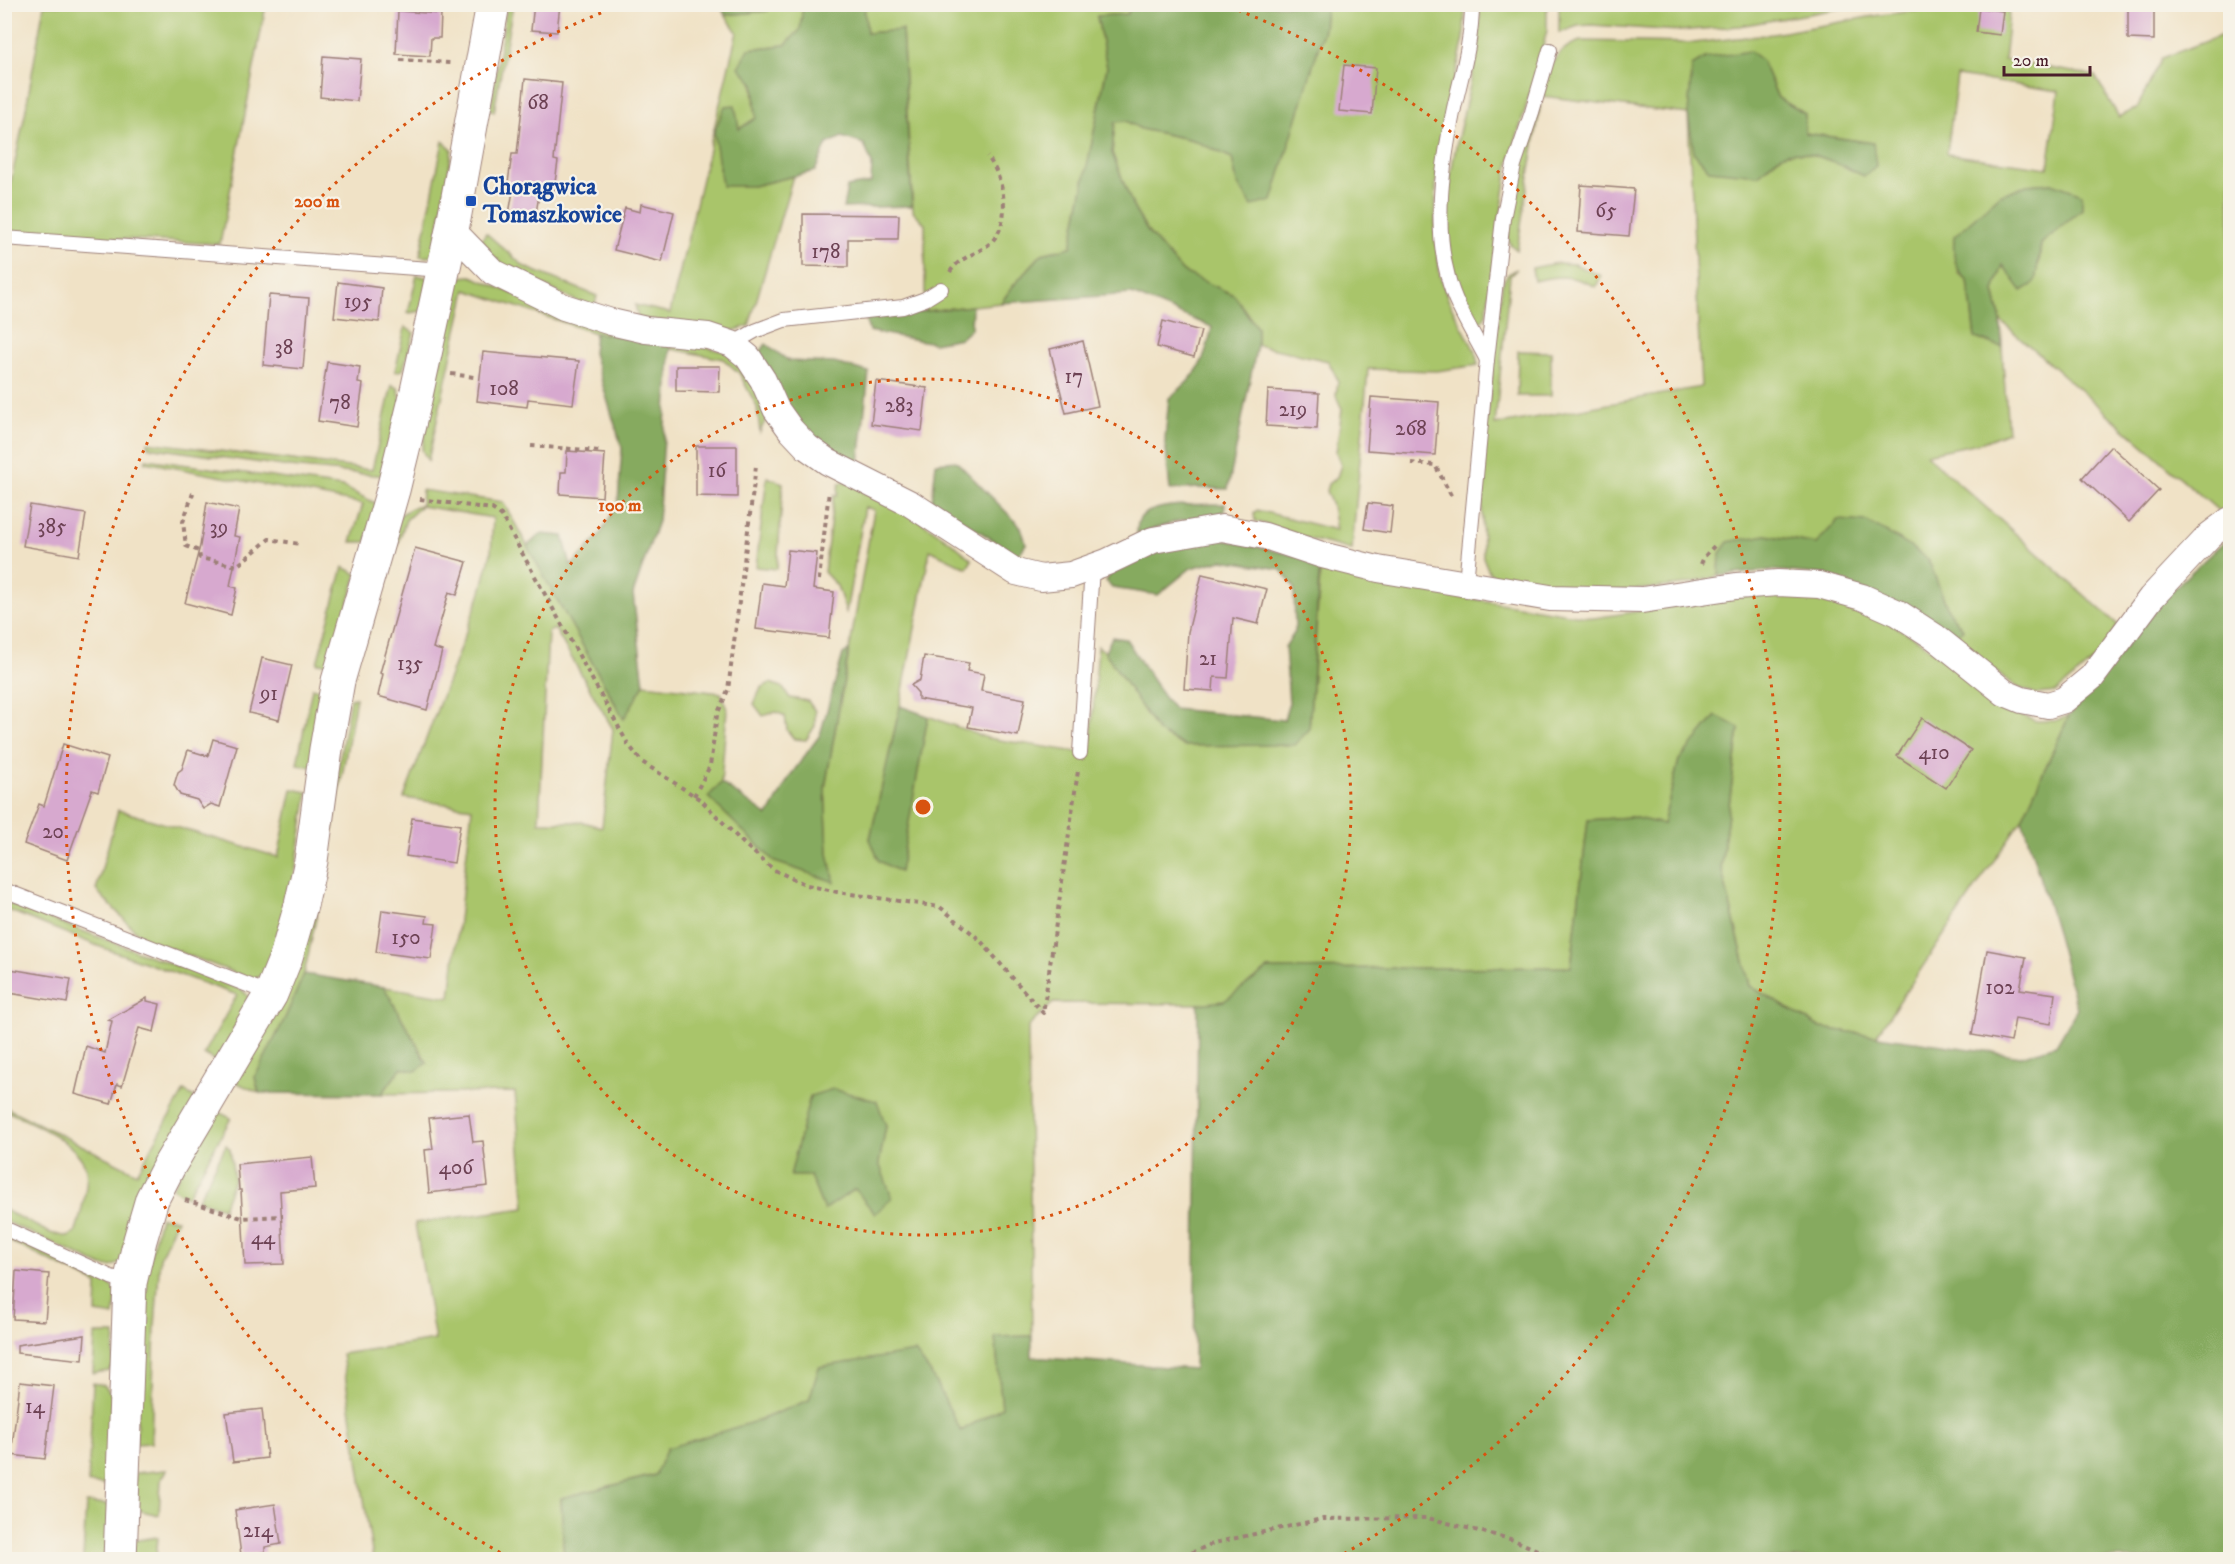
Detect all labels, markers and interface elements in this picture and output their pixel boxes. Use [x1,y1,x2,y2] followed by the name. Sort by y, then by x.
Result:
[2004,39,2090,77] scale bar
[2013,50,2049,72] text: 20 m
[527,90,549,116] house number: 68
[482,172,622,230] place label: Chorągwica Tomaszkowice
[294,191,340,213] text: 200 m
[464,194,478,208] marker: Chorągwica Tomaszkowice
[1595,198,1617,224] house number: 65
[811,239,841,265] house number: 178
[344,289,372,315] house number: 195
[275,335,293,361] house number: 38
[1065,364,1083,390] house number: 17
[489,376,519,402] house number: 108
[329,390,351,416] house number: 78
[885,393,913,419] house number: 283
[1279,397,1307,423] house number: 219
[1395,416,1427,442] house number: 268
[708,458,727,484] house number: 16
[598,495,642,517] text: 100 m
[38,514,66,540] house number: 385
[210,515,228,541] house number: 39
[1199,646,1217,672] house number: 21
[397,651,423,677] house number: 135
[259,681,278,707] house number: 91
[1918,740,1950,766] house number: 410
[913,797,933,817] centre of rings
[42,819,64,845] house number: 20
[391,925,421,951] house number: 150
[1985,975,2015,1001] house number: 102
[439,1155,474,1181] house number: 406
[251,1225,276,1251] house number: 44
[25,1394,46,1420] house number: 14
[243,1518,274,1544] house number: 214

